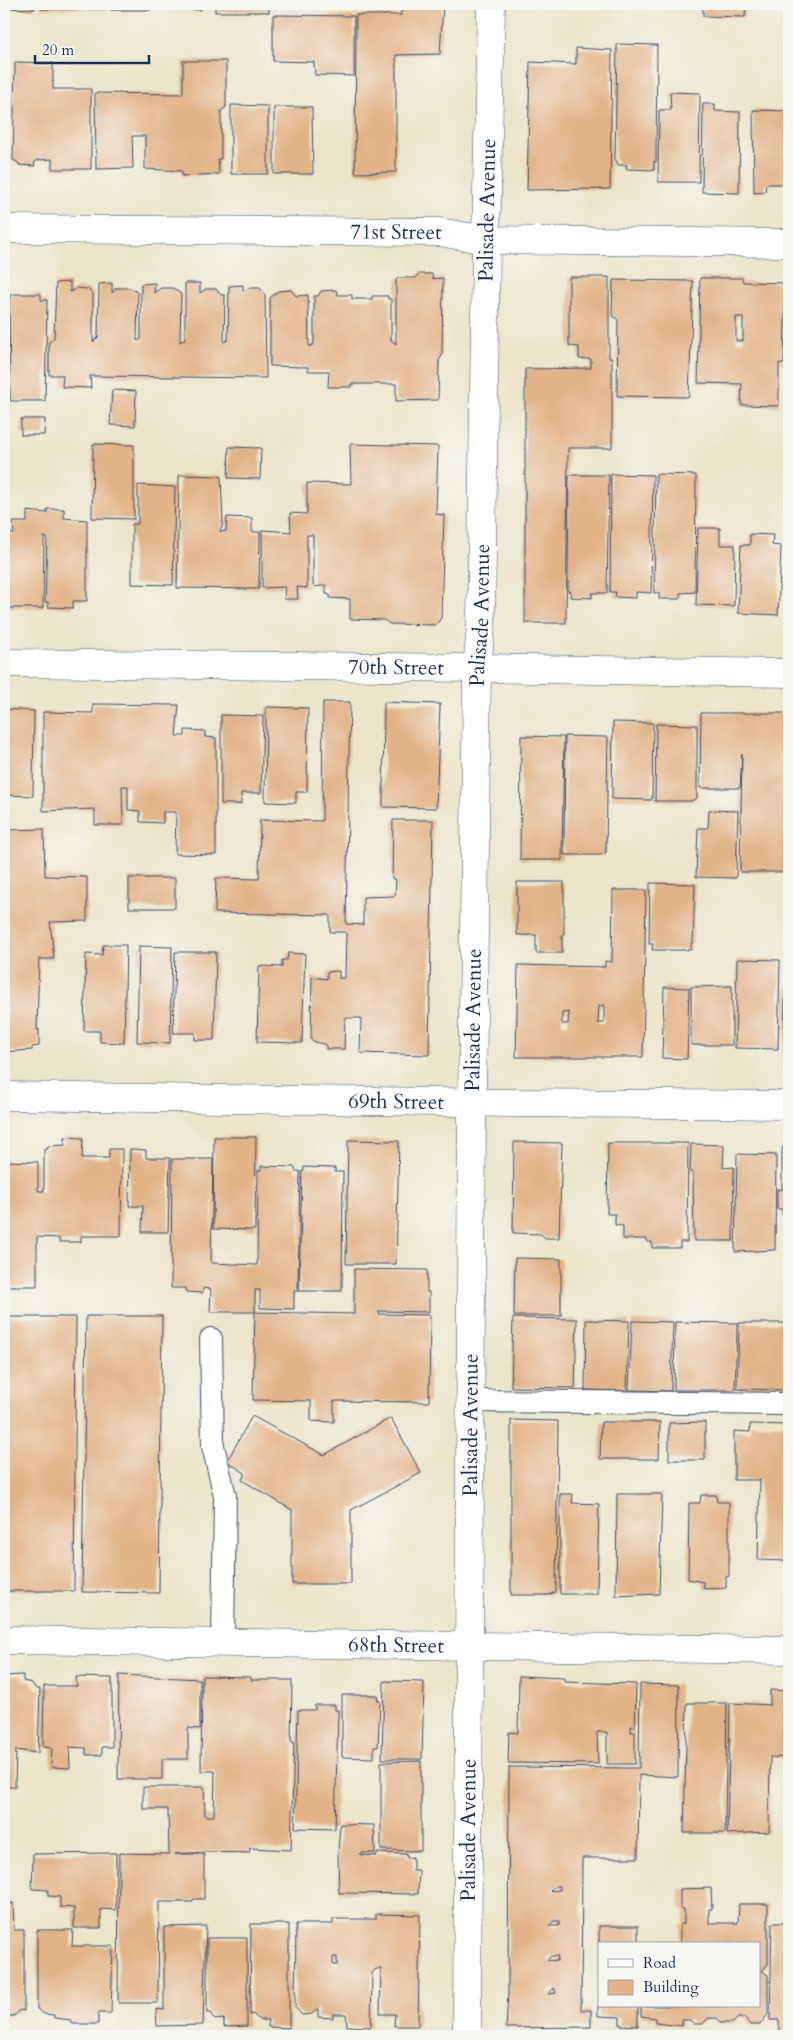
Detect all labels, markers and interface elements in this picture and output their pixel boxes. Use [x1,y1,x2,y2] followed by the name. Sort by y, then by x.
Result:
[35,32,149,64] scale bar
[42,40,74,60] text: 20 m
[471,138,503,282] street label: Palisade Avenue
[350,217,442,247] street label: 71st Street
[462,543,497,687] street label: Palisade Avenue
[348,652,444,682] street label: 70th Street
[458,948,488,1092] street label: Palisade Avenue
[348,1086,444,1117] street label: 69th Street
[455,1353,485,1497] street label: Palisade Avenue
[348,1630,444,1660] street label: 68th Street
[453,1758,483,1902] street label: Palisade Avenue
[598,1942,760,2008] legend
[643,1953,676,1973] text: Road
[643,1977,699,1997] text: Building

